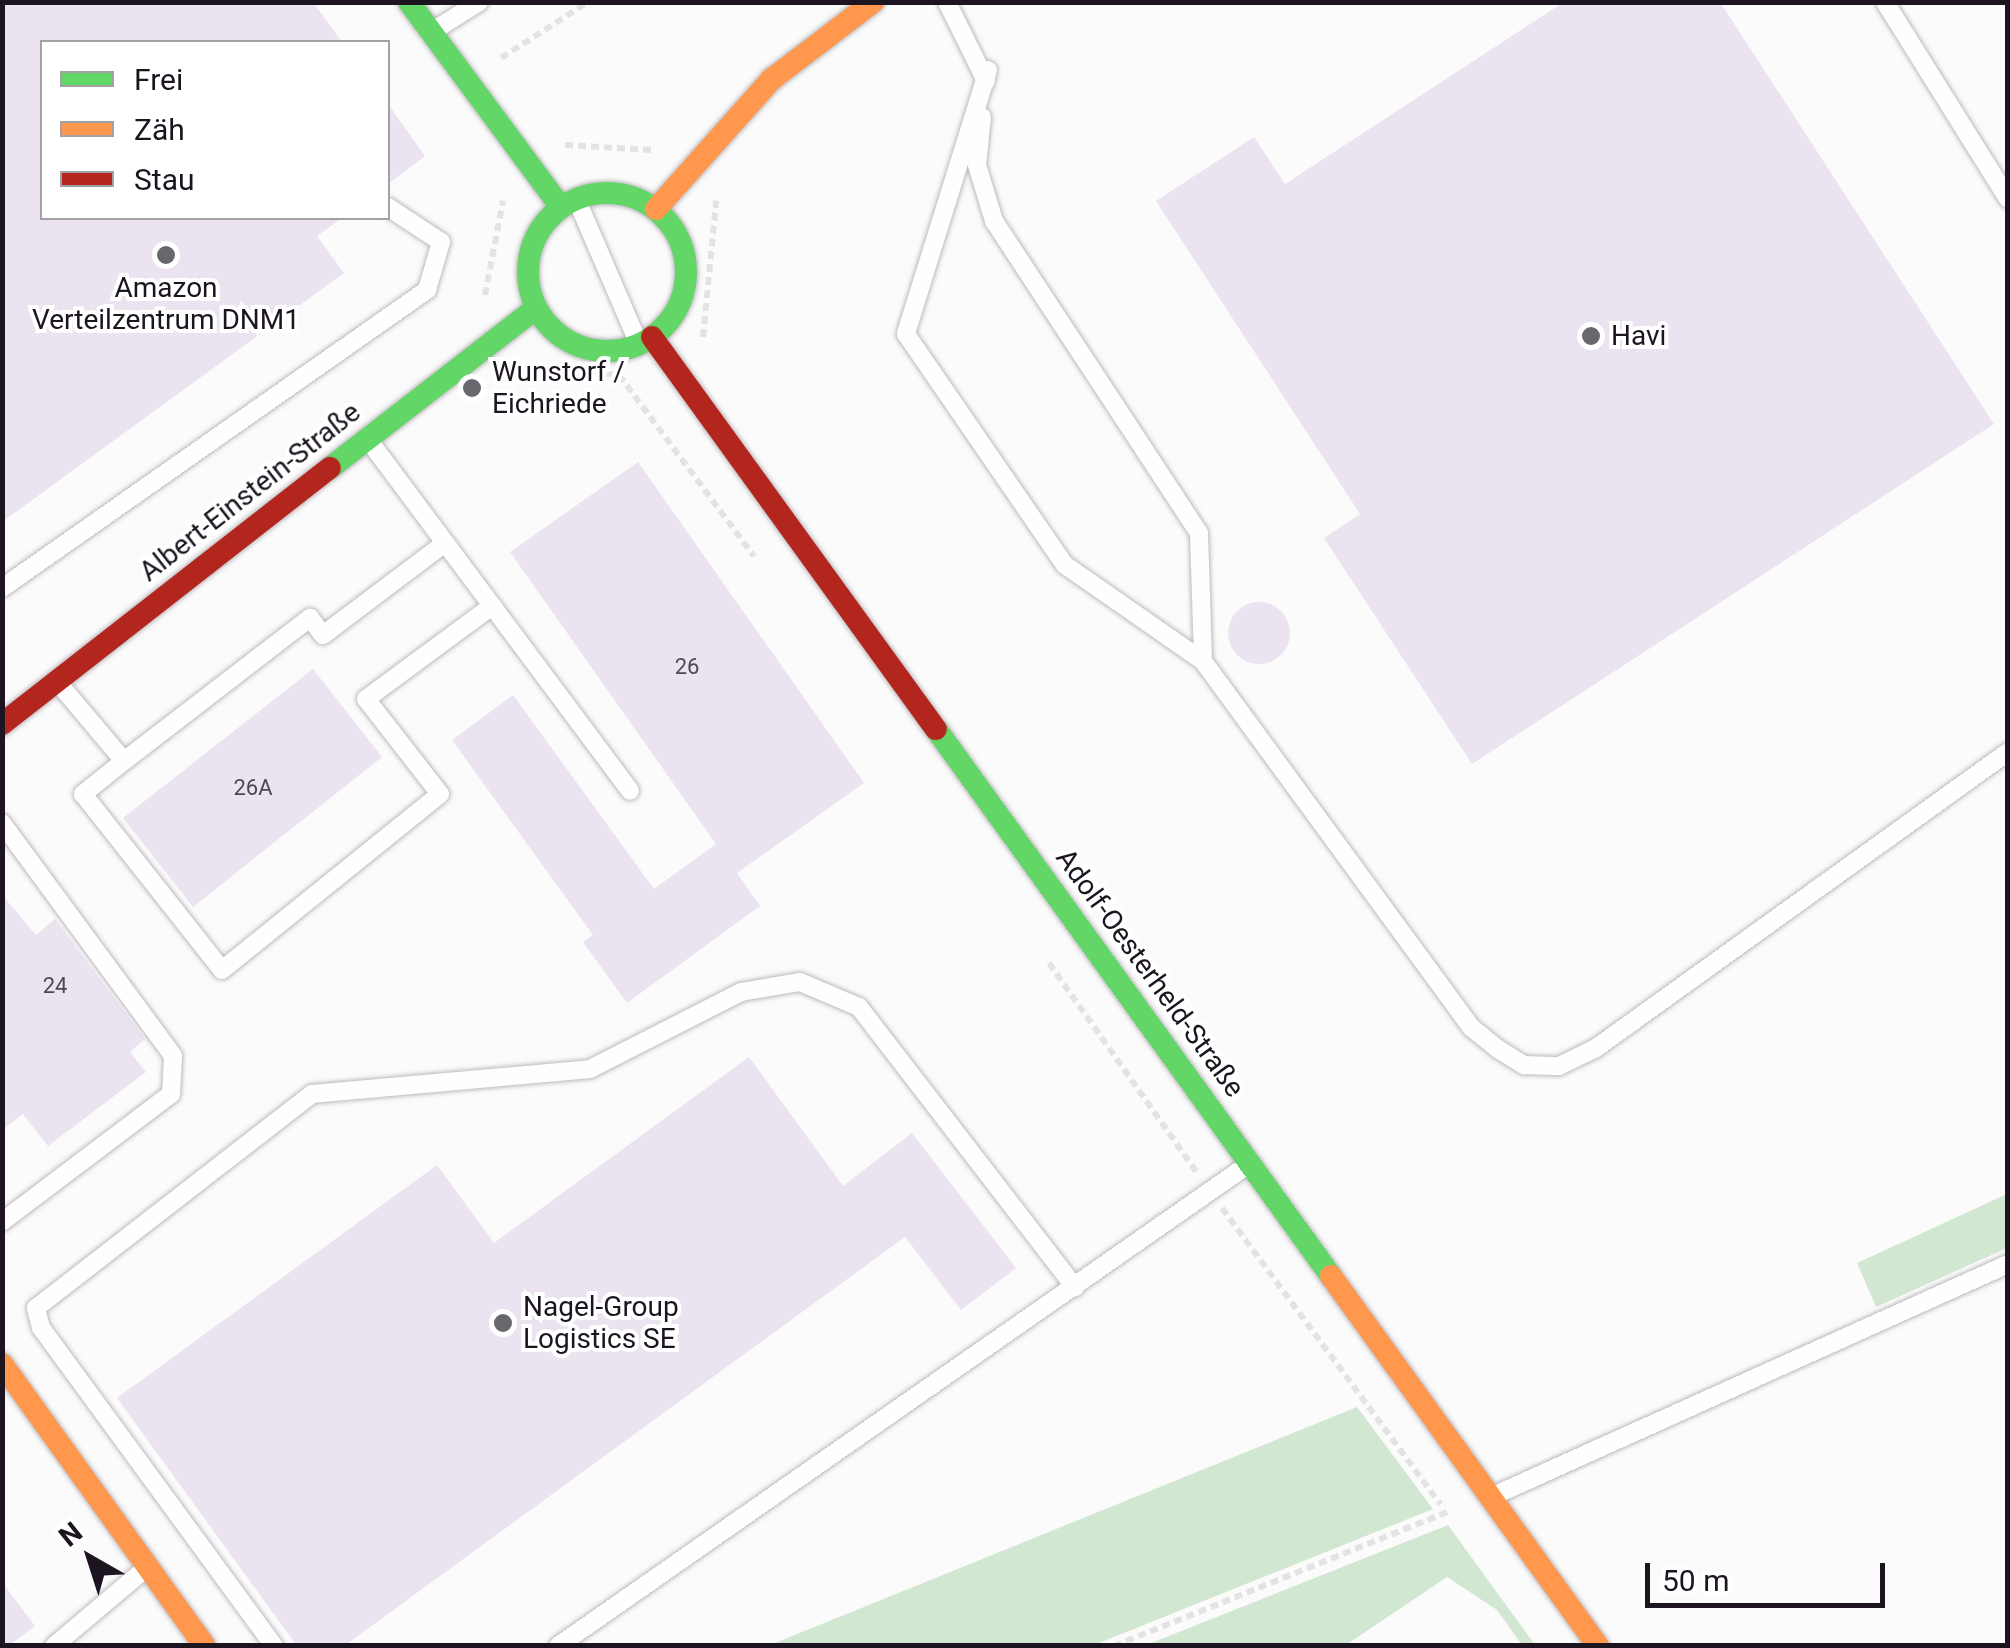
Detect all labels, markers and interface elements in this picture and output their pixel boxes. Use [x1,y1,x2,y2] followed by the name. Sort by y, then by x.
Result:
[40,40,390,220] legend
[134,62,183,97] text: Frei
[134,112,185,147] text: Zäh
[134,162,194,197] text: Stau
[155,244,177,266] marker: Amazon Verteilzentrum DNM1
[32,271,300,337] place label: Amazon Verteilzentrum DNM1
[1611,319,1666,353] place label: Havi
[1580,325,1602,347] marker: Havi
[492,355,625,421] place label: Wunstorf / Eichriede
[461,377,483,399] marker: Wunstorf / Eichriede
[133,395,367,589] street label: Albert-Einstein-Straße
[675,654,699,680] house number: 26
[233,775,273,801] house number: 26A
[1049,842,1251,1104] street label: Adolf-Oesterheld-Straße
[43,973,67,999] house number: 24
[523,1290,679,1356] place label: Nagel-Group Logistics SE
[492,1312,514,1334] marker: Nagel-Group Logistics SE
[40,1508,140,1608] north arrow
[53,1515,89,1553] text: N
[1650,1543,1890,1605] scale bar
[1662,1563,1729,1598] text: 50 m

